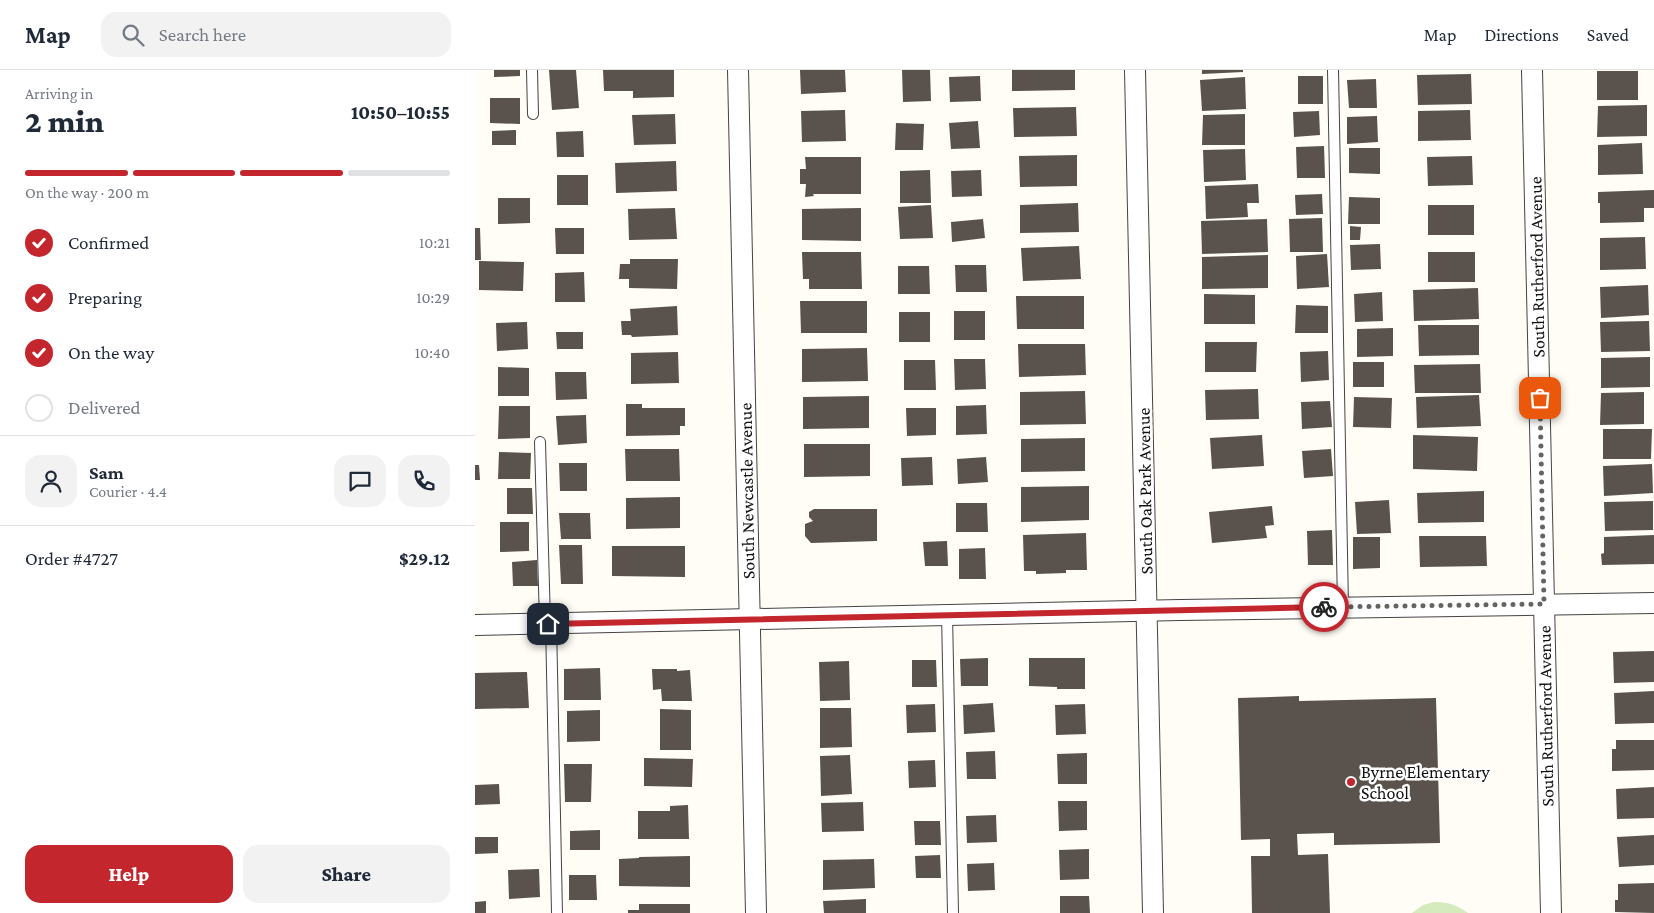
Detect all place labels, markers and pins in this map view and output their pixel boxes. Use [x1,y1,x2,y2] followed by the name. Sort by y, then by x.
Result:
[1519,377,1561,419] pin
[527,603,569,645] pin
[1361,762,1491,803] place label: Byrne Elementary School
[1345,776,1357,788] marker: Byrne Elementary School

